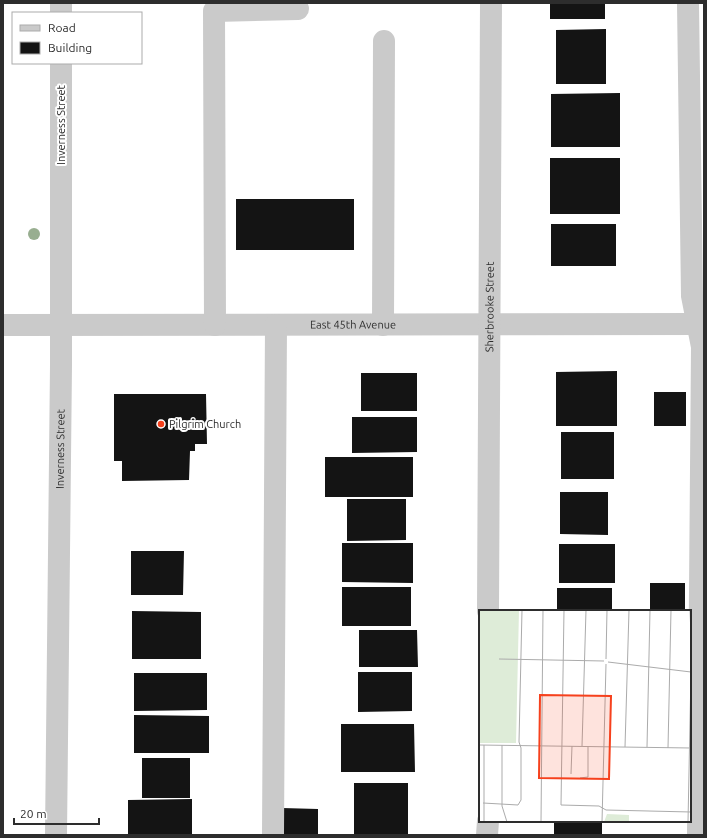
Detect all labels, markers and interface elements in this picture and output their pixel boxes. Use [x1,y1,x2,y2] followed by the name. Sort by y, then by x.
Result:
[12,12,142,64] legend
[48,21,76,34] text: Road
[48,41,92,54] text: Building
[55,84,67,165] street label: Inverness Street
[483,261,496,352] street label: Sherbrooke Street
[310,318,396,331] street label: East 45th Avenue
[54,408,67,489] street label: Inverness Street
[169,418,241,430] place label: Pilgrim Church
[156,419,166,429] marker: Pilgrim Church
[479,610,691,822] inset map
[14,800,99,826] scale bar
[20,807,47,820] text: 20 m

